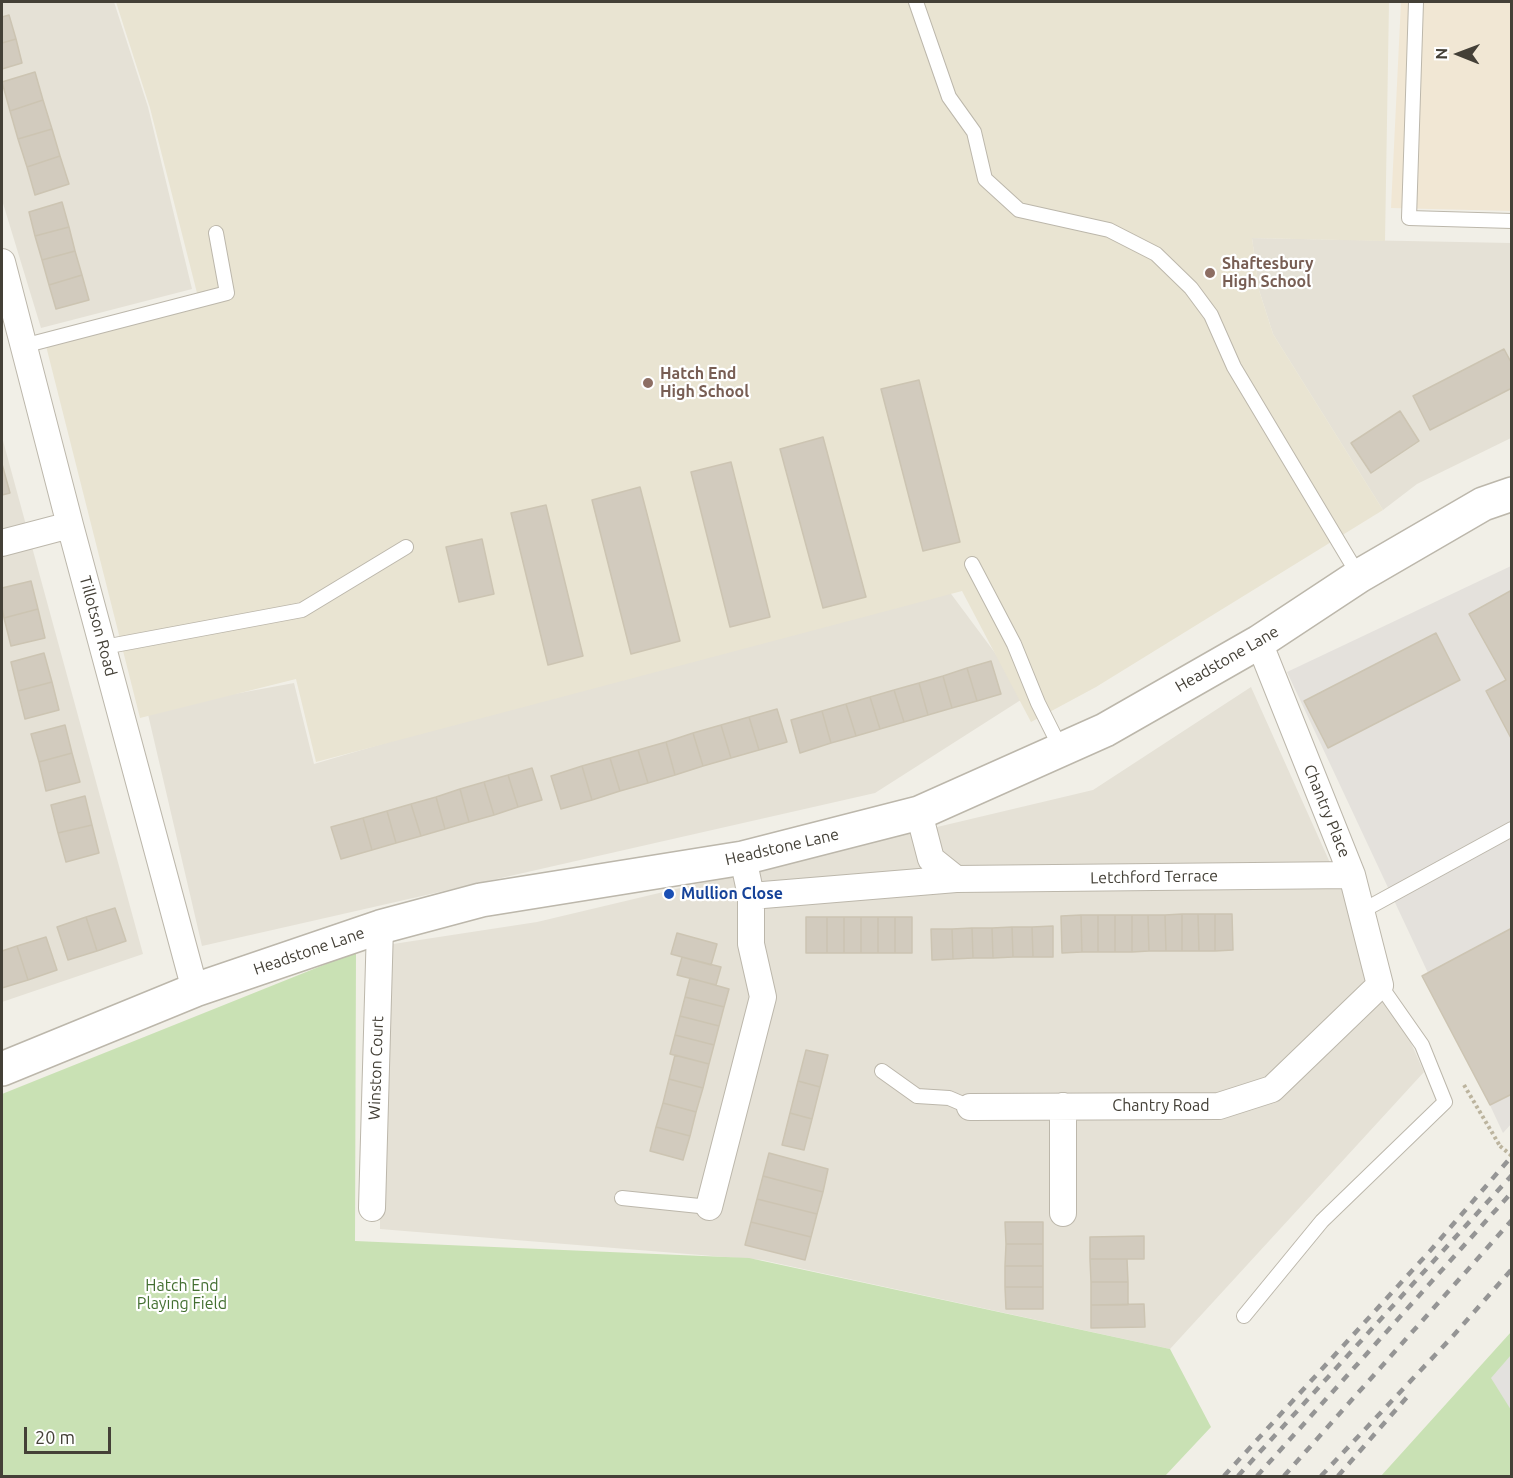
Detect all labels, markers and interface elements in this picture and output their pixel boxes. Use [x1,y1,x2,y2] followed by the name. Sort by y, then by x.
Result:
[1429,24,1489,84] north arrow
[1432,48,1450,60] text: N
[1222,254,1314,292] place label: Shaftesbury High School
[1203,266,1217,280] marker: Shaftesbury High School
[660,364,749,402] place label: Hatch End High School
[641,376,655,390] marker: Hatch End High School
[75,574,121,678] street label: Tillotson Road
[1172,622,1282,696] street label: Headstone Lane
[1300,762,1354,860] street label: Chantry Place
[723,825,841,869] street label: Headstone Lane
[1090,866,1218,888] street label: Letchford Terrace
[681,884,783,904] place label: Mullion Close
[662,887,676,901] marker: Mullion Close
[251,923,367,979] street label: Headstone Lane
[365,1016,387,1120] street label: Winston Court
[1112,1096,1210,1116] street label: Chantry Road
[137,1276,227,1314] park label: Hatch End Playing Field
[27,1415,114,1453] scale bar
[35,1427,75,1447] text: 20 m

